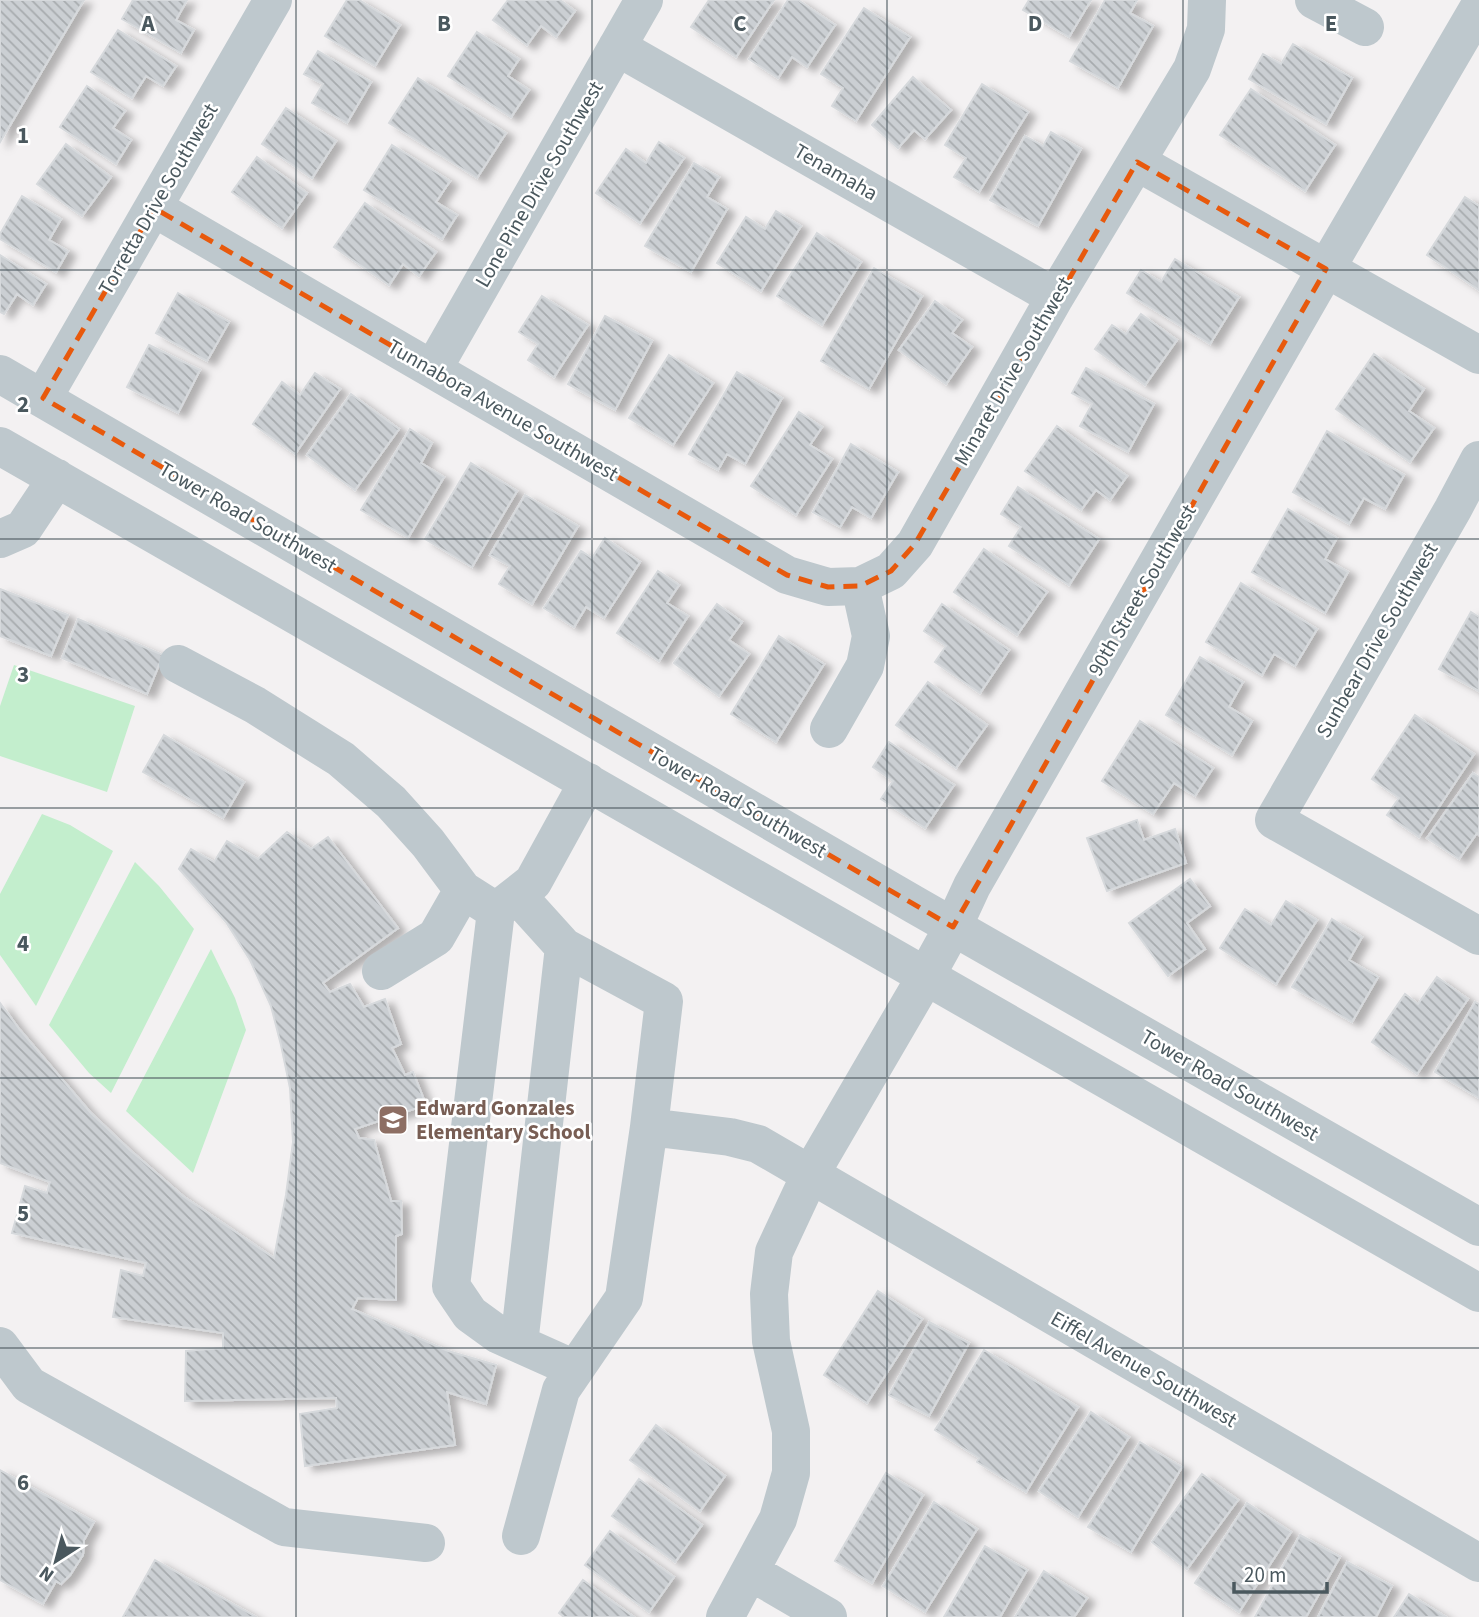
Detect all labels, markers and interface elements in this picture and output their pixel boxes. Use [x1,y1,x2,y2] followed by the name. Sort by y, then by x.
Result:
[140,7,155,40] text: A
[437,7,451,40] text: B
[733,7,747,40] text: C
[1028,7,1042,40] text: D
[1325,7,1337,40] text: E
[468,75,610,293] street label: Lone Pine Drive Southwest
[91,97,225,301] street label: Torretta Drive Southwest
[17,119,29,152] text: 1
[789,136,883,208] street label: Tenamaha
[946,271,1080,471] street label: Minaret Drive Southwest
[382,331,624,489] street label: Tunnabora Avenue Southwest
[17,388,29,421] text: 2
[154,454,342,580] street label: Tower Road Southwest
[1081,499,1203,681] street label: 90th Street Southwest
[1309,537,1445,743] street label: Sunbear Drive Southwest
[17,658,29,691] text: 3
[644,739,832,865] street label: Tower Road Southwest
[17,927,29,960] text: 4
[1136,1022,1324,1148] street label: Tower Road Southwest
[416,1093,590,1147] place label: Edward Gonzales Elementary School
[376,1103,410,1137] school or university icon: Edward Gonzales Elementary School
[17,1197,29,1230] text: 5
[1045,1303,1243,1435] street label: Eiffel Avenue Southwest
[17,1466,29,1499] text: 6
[21,1526,91,1596] north arrow
[1234,1550,1327,1594] scale bar
[34,1559,60,1588] text: N
[1244,1560,1286,1590] text: 20 m

